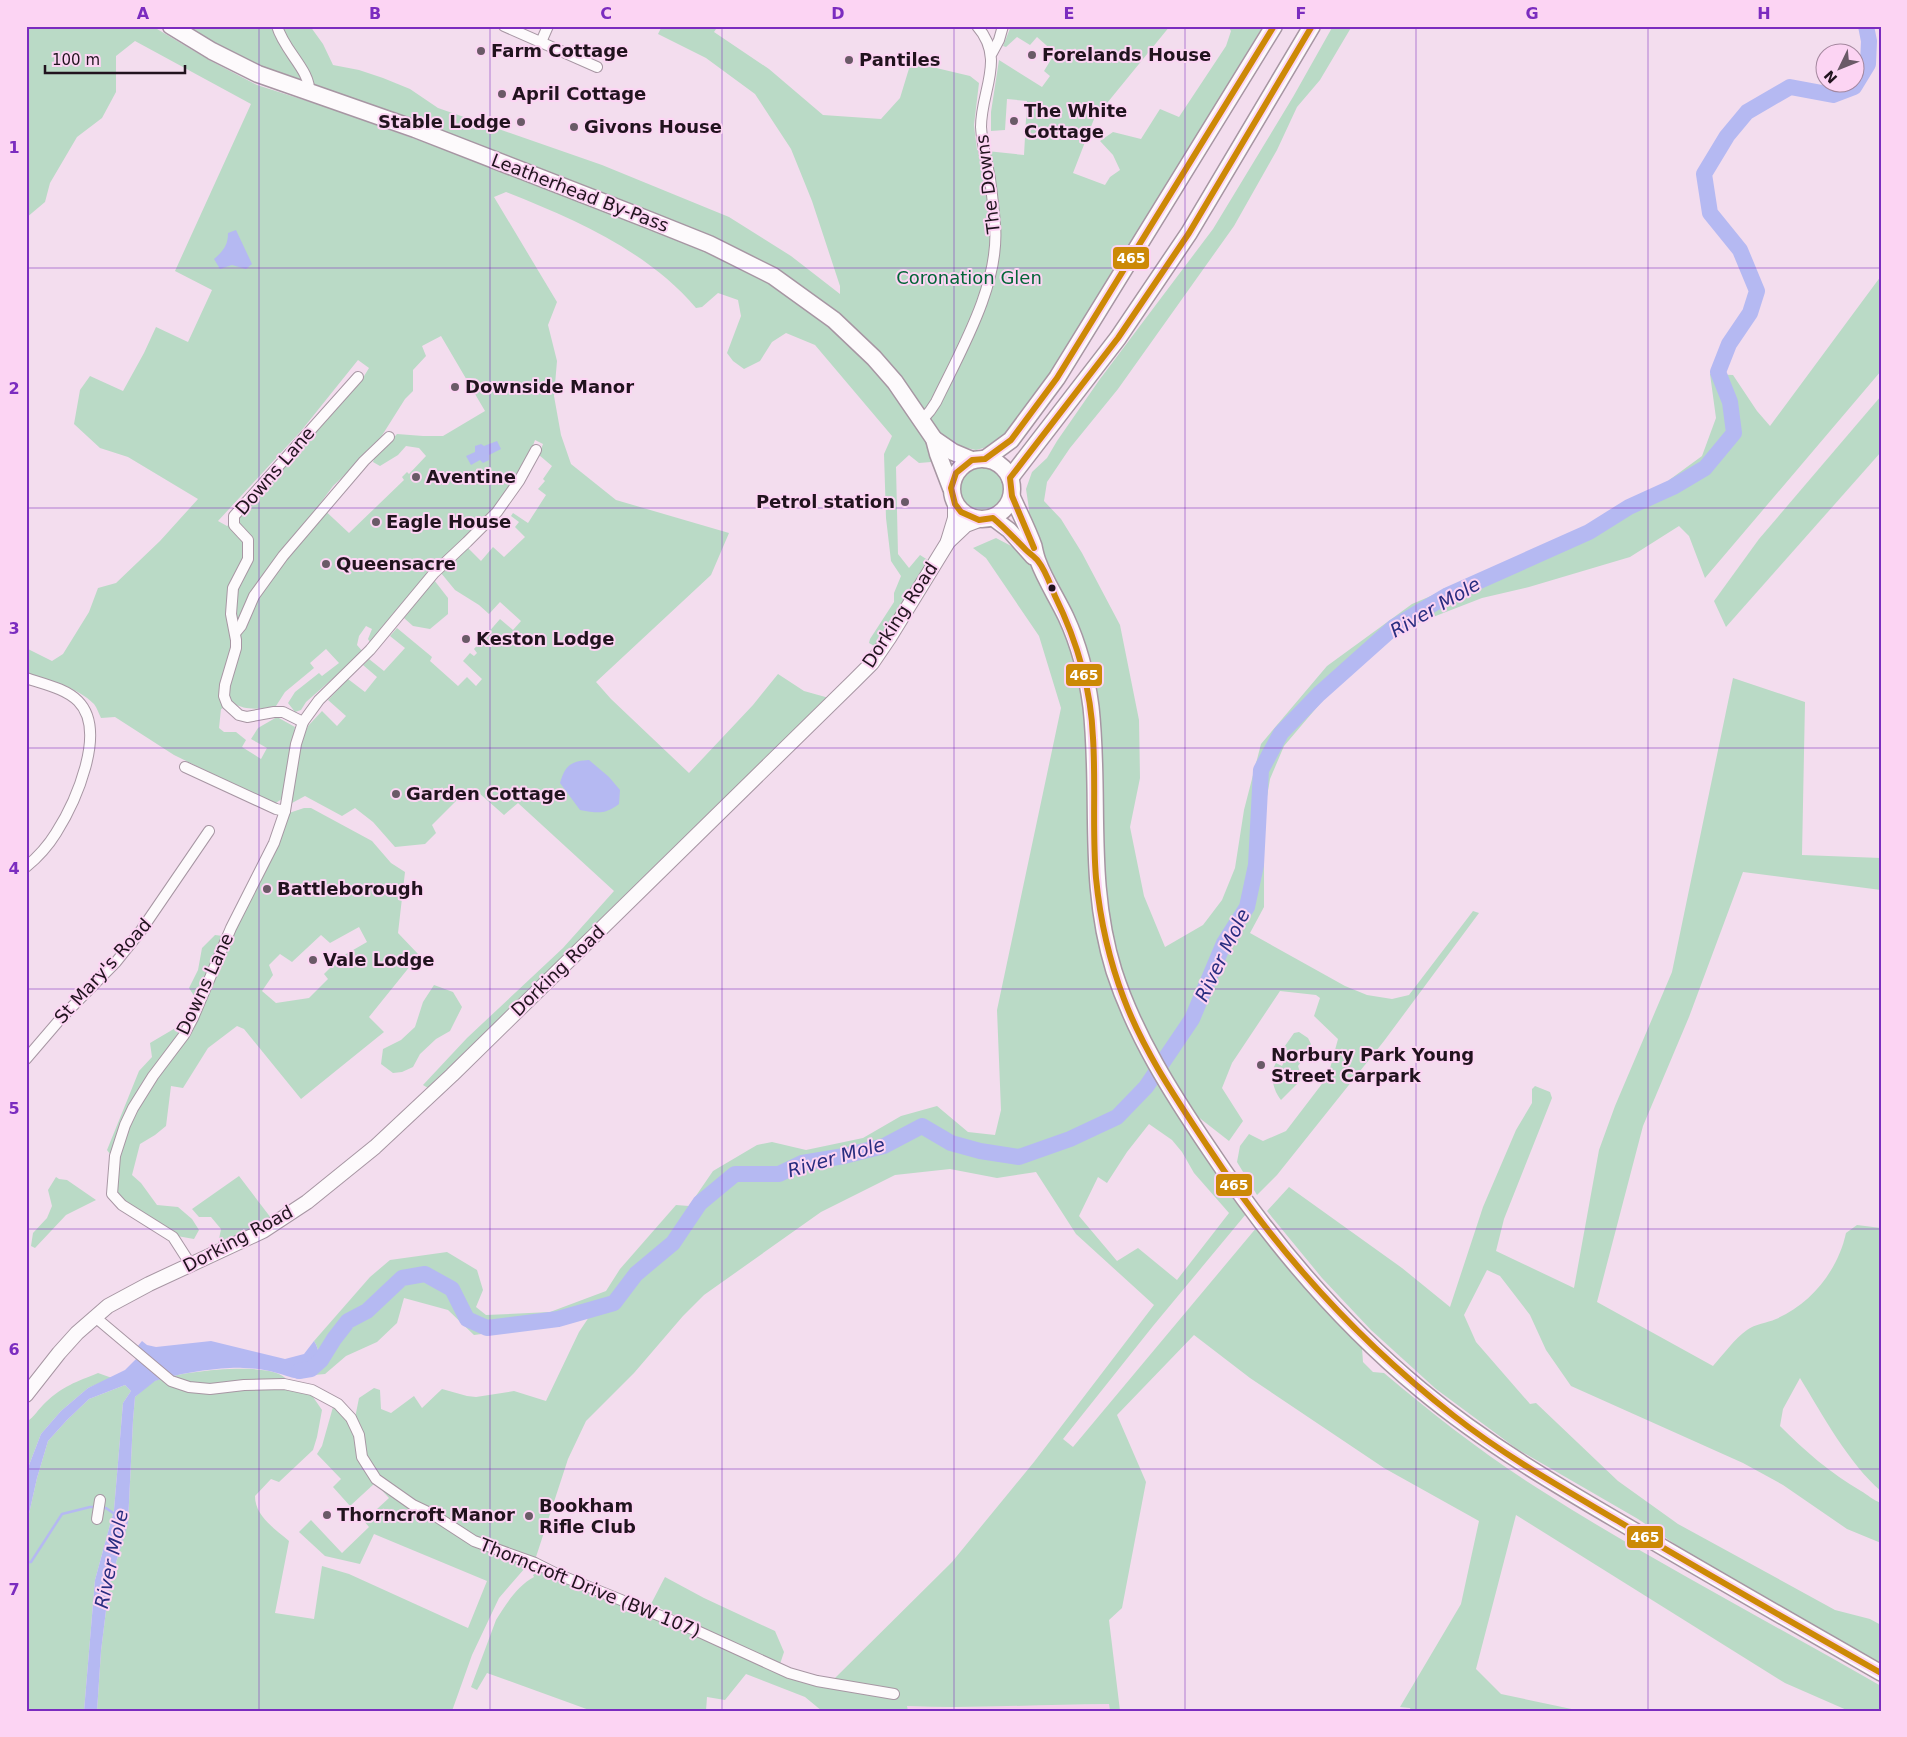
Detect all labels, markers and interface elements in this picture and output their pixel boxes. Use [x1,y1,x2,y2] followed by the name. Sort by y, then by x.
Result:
[137,4,150,23] text: A
[369,4,381,23] text: B
[600,4,612,23] text: C
[831,4,845,23] text: D
[1064,4,1074,23] text: E
[1296,4,1306,23] text: F
[1525,4,1539,23] text: G
[1757,4,1771,23] text: H
[491,40,628,61] place label: Farm Cottage
[45,42,185,74] scale bar
[1814,42,1864,92] north arrow
[1042,44,1211,65] place label: Forelands House
[475,45,487,57] marker: Farm Cottage
[859,49,941,70] place label: Pantiles
[1026,49,1038,61] marker: Forelands House
[52,51,100,69] text: 100 m
[843,54,855,66] marker: Pantiles
[1821,67,1840,87] text: N
[512,83,646,104] place label: April Cottage
[496,88,508,100] marker: April Cottage
[1024,100,1127,142] place label: The White Cottage
[378,111,511,132] place label: Stable Lodge
[1008,115,1020,127] marker: The White Cottage
[515,116,527,128] marker: Stable Lodge
[584,116,722,137] place label: Givons House
[568,121,580,133] marker: Givons House
[971,133,1004,236] street label: The Downs
[8,138,20,157] text: 1
[489,149,672,236] street label: Leatherhead By-Pass
[1112,246,1150,270] line badge: 465
[1116,250,1146,266] text: 465
[896,267,1042,288] park label: Coronation Glen
[465,376,634,397] place label: Downside Manor
[8,379,20,398] text: 2
[449,381,461,393] marker: Downside Manor
[231,422,319,519] street label: Downs Lane
[426,466,516,487] place label: Aventine
[410,471,422,483] marker: Aventine
[756,491,895,512] place label: Petrol station
[899,496,911,508] marker: Petrol station
[386,511,511,532] place label: Eagle House
[370,516,382,528] marker: Eagle House
[336,553,456,574] place label: Queensacre
[320,558,332,570] marker: Queensacre
[858,558,941,671] street label: Dorking Road
[1386,572,1484,642] water label: River Mole
[1047,583,1057,593] unlabelled marker
[8,619,20,638] text: 3
[476,628,614,649] place label: Keston Lodge
[460,633,472,645] marker: Keston Lodge
[1065,663,1103,687] line badge: 465
[1069,667,1099,683] text: 465
[406,783,566,804] place label: Garden Cottage
[390,788,402,800] marker: Garden Cottage
[8,859,20,878] text: 4
[277,878,423,899] place label: Battleborough
[261,883,273,895] marker: Battleborough
[1190,905,1254,1005] water label: River Mole
[50,914,155,1027] street label: St Mary's Road
[507,921,609,1020] street label: Dorking Road
[172,930,237,1038] street label: Downs Lane
[323,949,435,970] place label: Vale Lodge
[307,954,319,966] marker: Vale Lodge
[1271,1044,1474,1086] place label: Norbury Park Young Street Carpark
[1255,1059,1267,1071] marker: Norbury Park Young Street Carpark
[8,1099,20,1118] text: 5
[785,1133,887,1181] water label: River Mole
[1215,1173,1253,1197] line badge: 465
[1219,1177,1249,1193] text: 465
[179,1201,296,1276] street label: Dorking Road
[8,1340,20,1359] text: 6
[539,1495,636,1537] place label: Bookham Rifle Club
[337,1504,515,1525] place label: Thorncroft Manor
[90,1508,132,1610] water label: River Mole
[321,1509,333,1521] marker: Thorncroft Manor
[523,1510,535,1522] marker: Bookham Rifle Club
[1626,1525,1664,1549] line badge: 465
[1630,1529,1660,1545] text: 465
[476,1533,704,1641] street label: Thorncroft Drive (BW 107)
[8,1580,20,1599] text: 7

